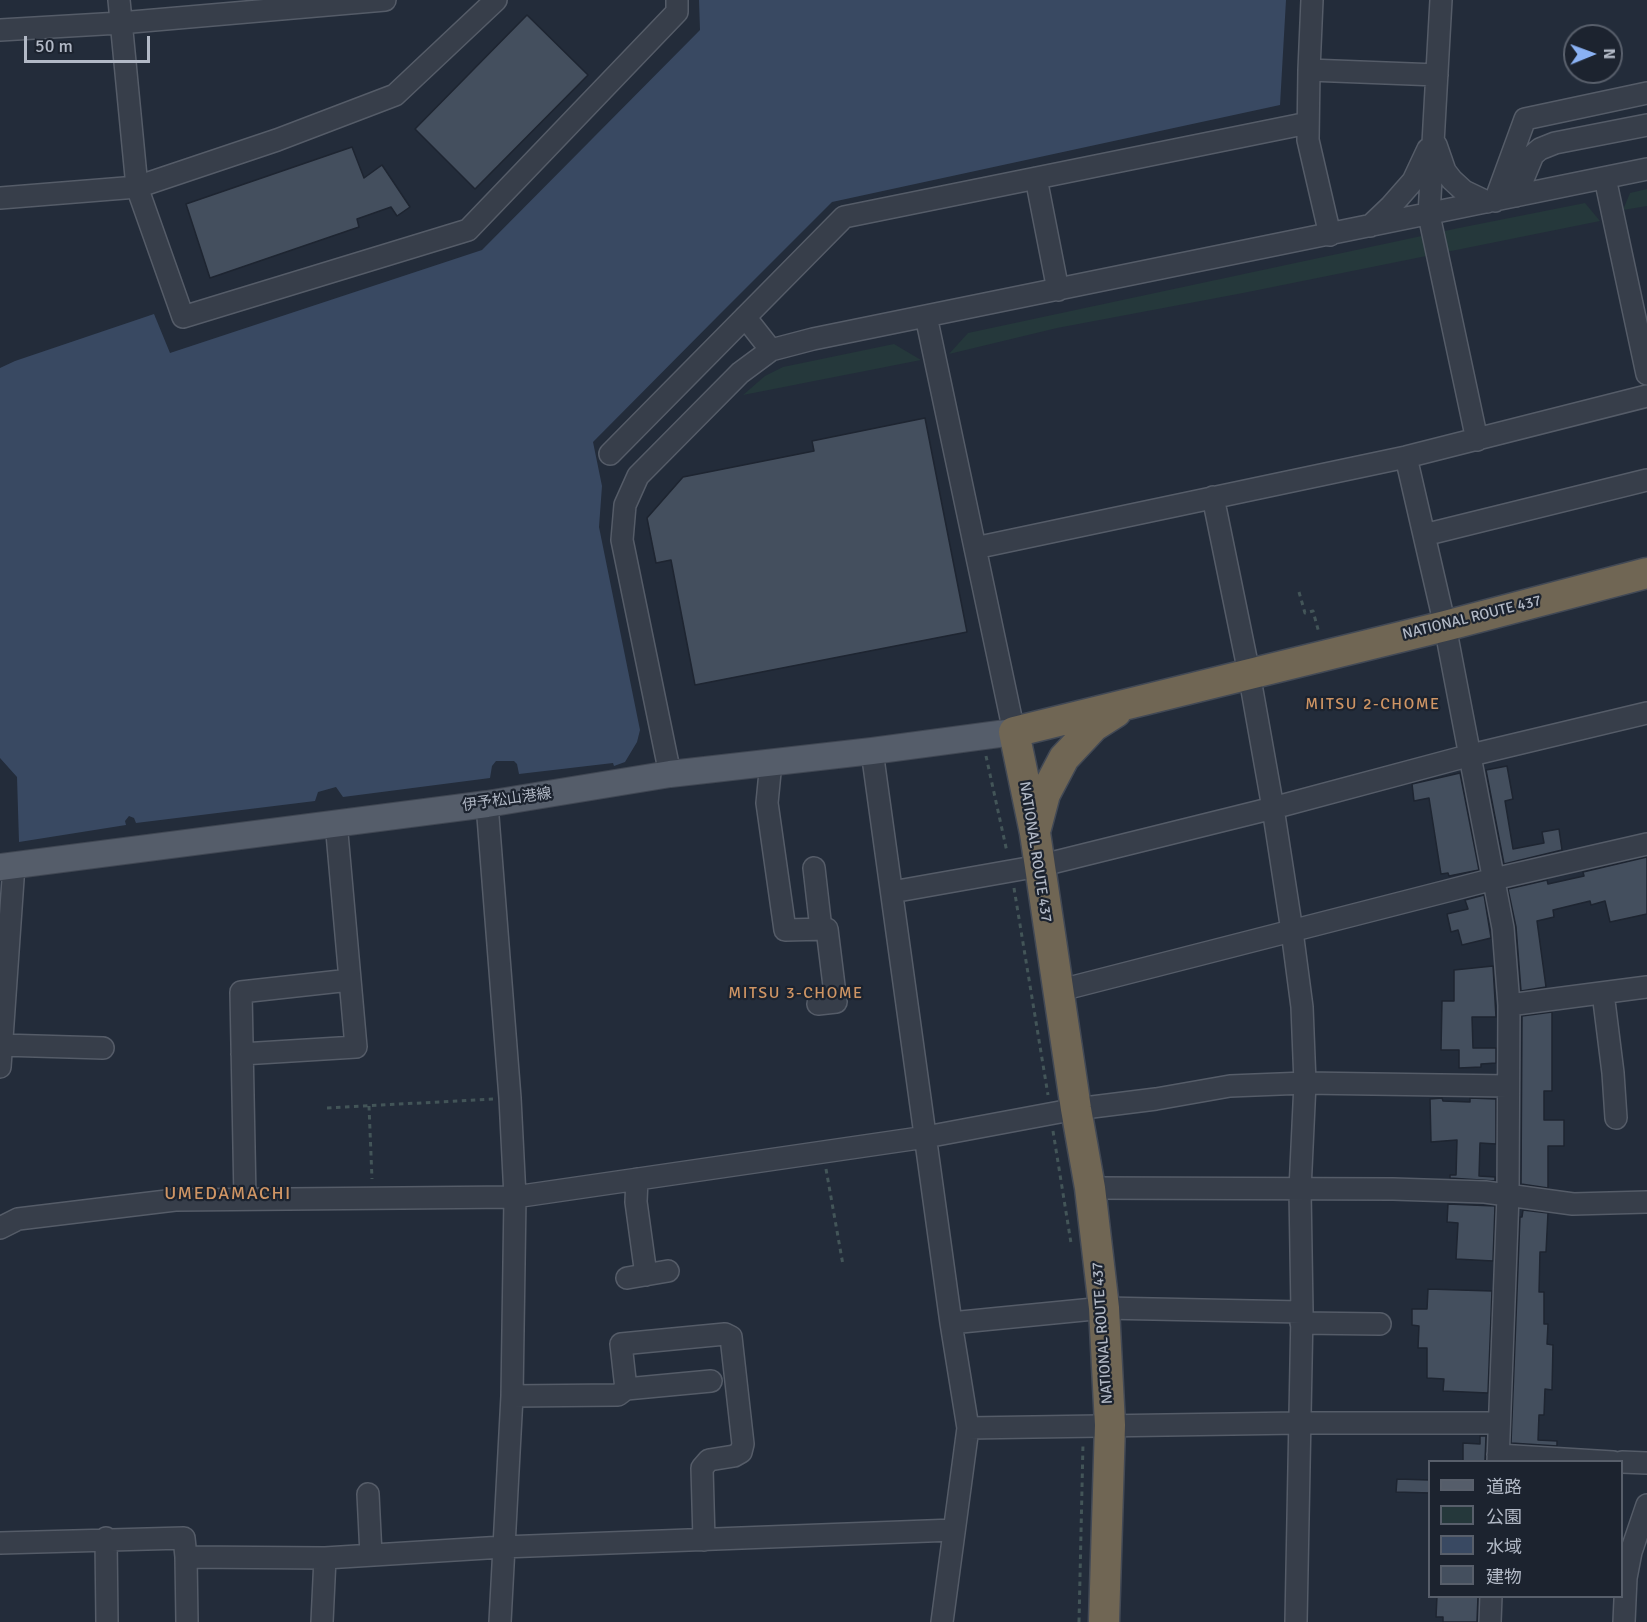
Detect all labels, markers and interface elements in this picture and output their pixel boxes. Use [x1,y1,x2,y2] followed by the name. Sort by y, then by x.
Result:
[27,24,153,62] scale bar
[1563,24,1623,84] north arrow
[35,35,73,57] text: 50 m
[1599,48,1619,59] text: N
[1401,592,1543,644] street label: NATIONAL ROUTE 437
[1305,695,1441,715] district label: MITSU 2-CHOME
[1015,780,1055,924] street label: NATIONAL ROUTE 437
[461,785,553,815] street label: 伊予松山港線
[728,984,864,1004] district label: MITSU 3-CHOME
[164,1183,292,1205] district label: UMEDAMACHI
[1089,1261,1117,1405] street label: NATIONAL ROUTE 437
[1428,1460,1623,1598] legend
[1486,1476,1522,1498] text: 道路
[1486,1506,1522,1528] text: 公園
[1486,1536,1522,1558] text: 水域
[1486,1566,1522,1588] text: 建物

